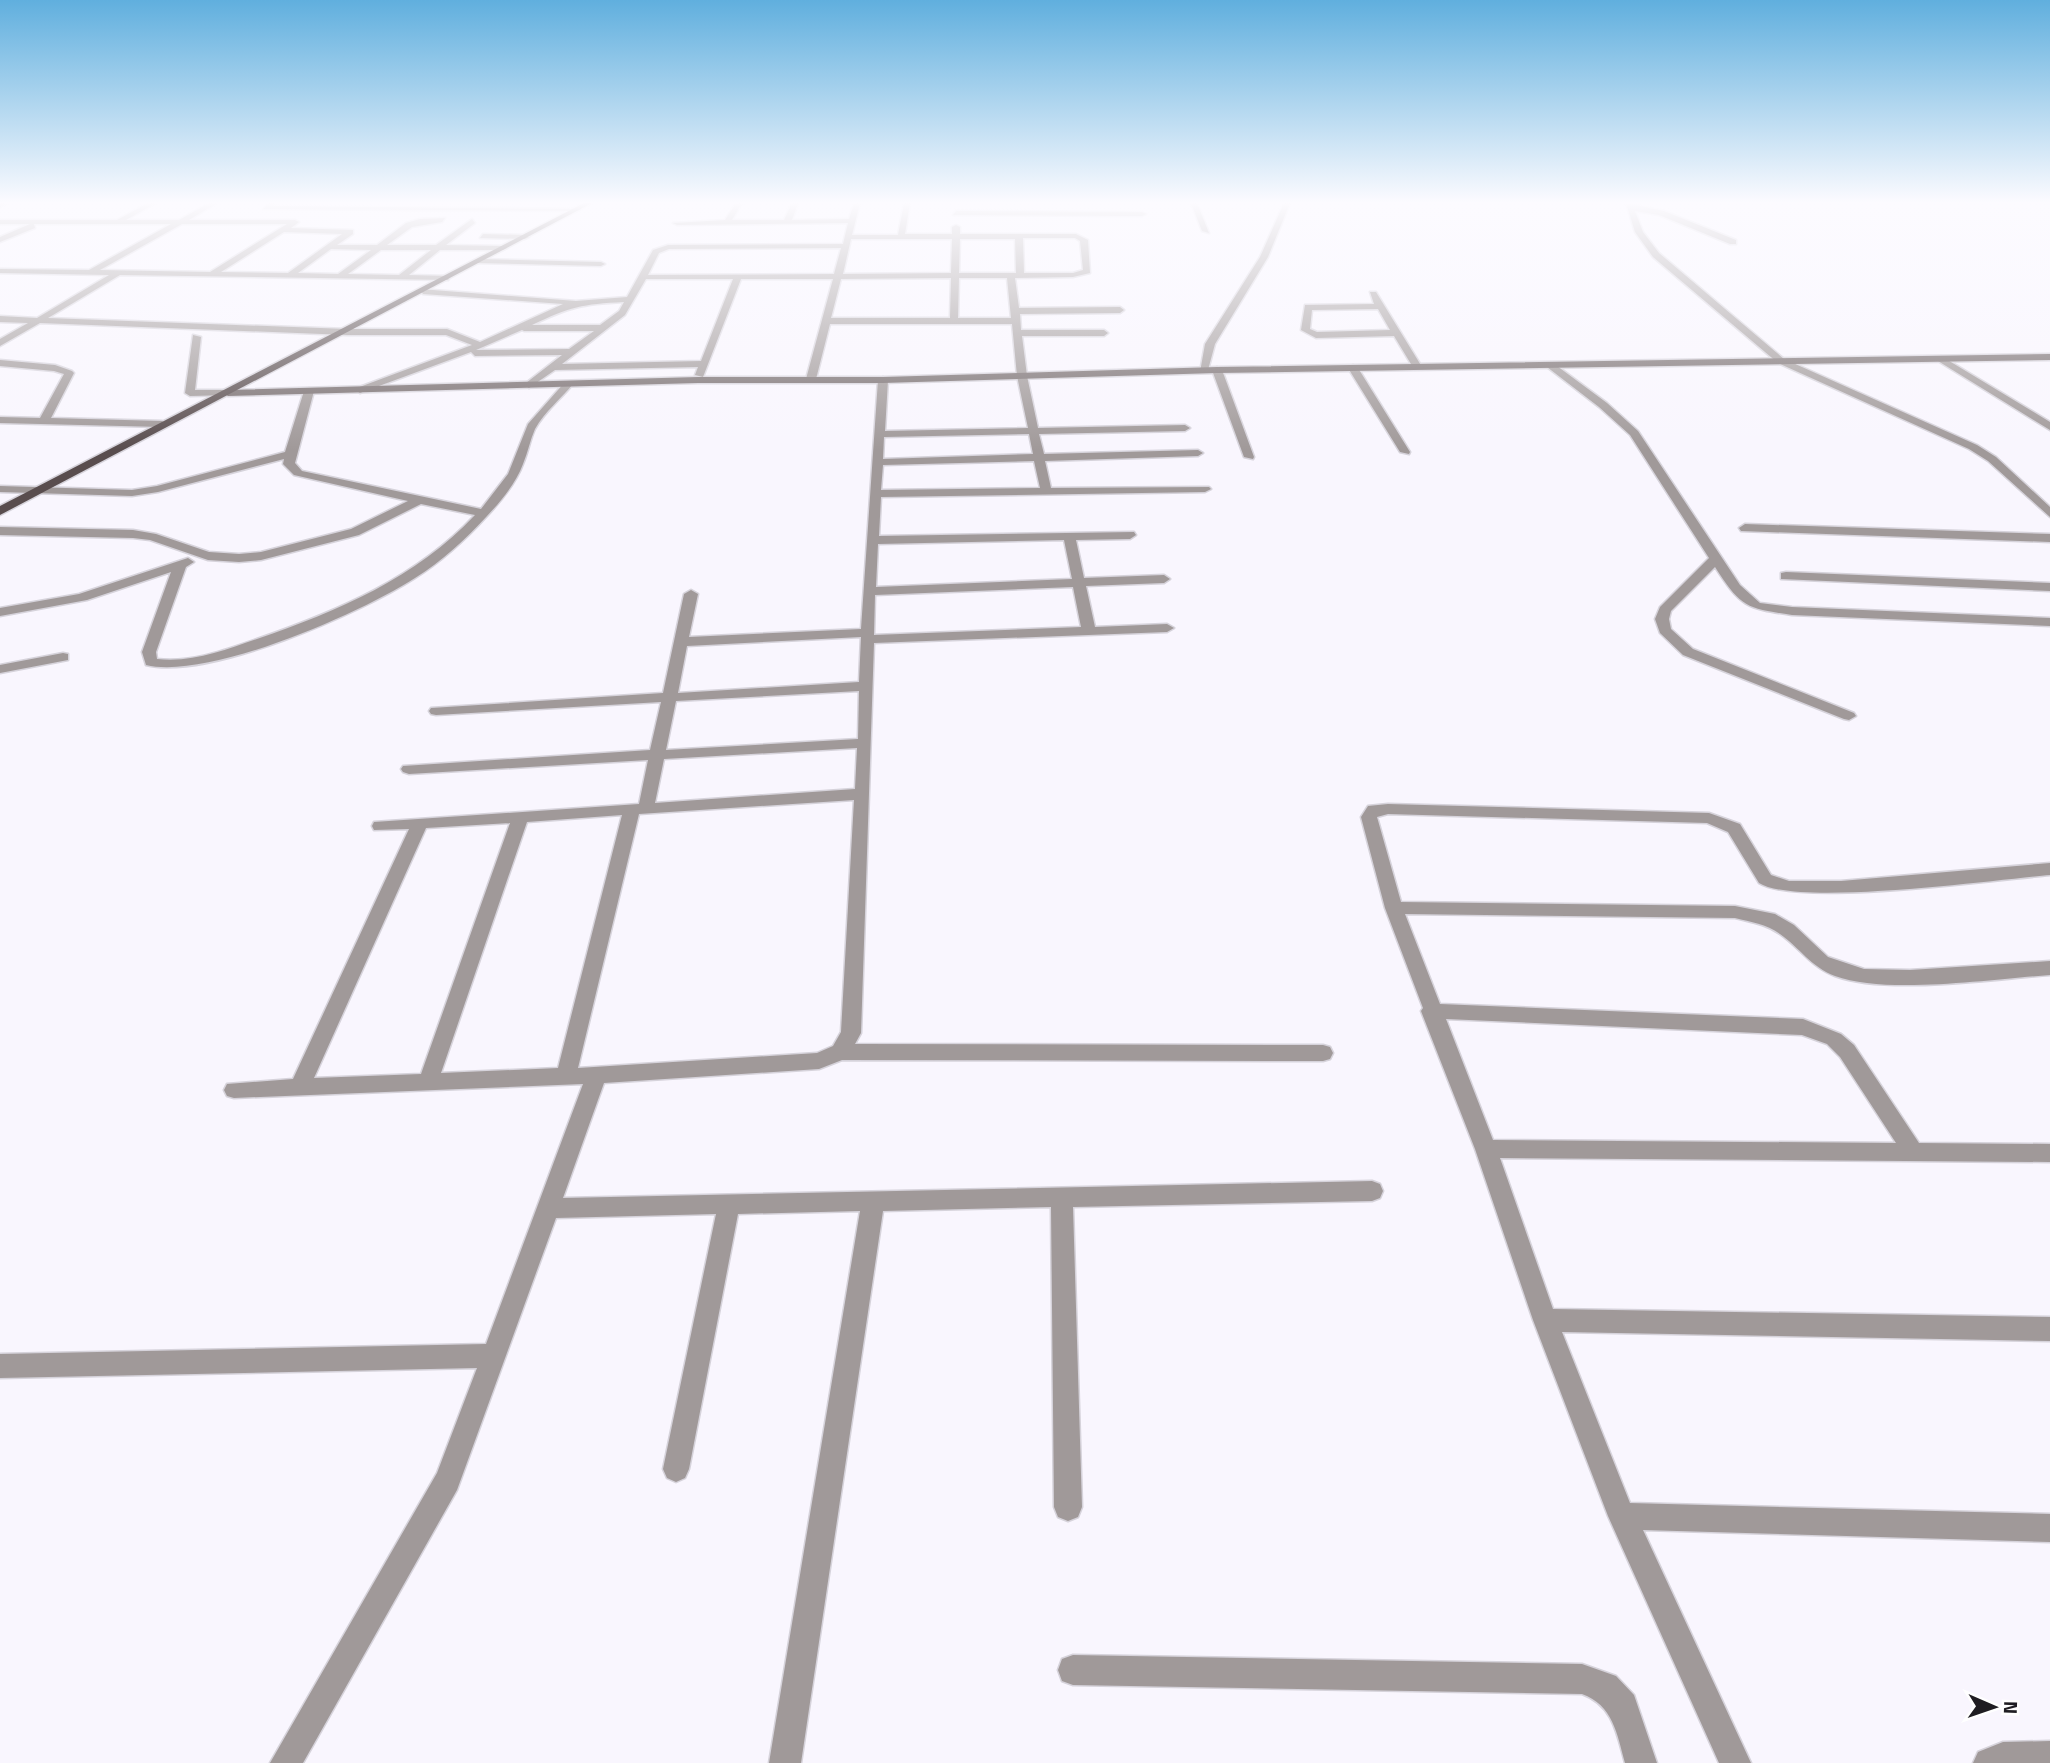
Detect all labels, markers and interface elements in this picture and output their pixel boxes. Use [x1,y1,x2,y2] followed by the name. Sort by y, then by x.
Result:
[1959,1672,2029,1742] north arrow
[1997,1701,2026,1715] text: N

